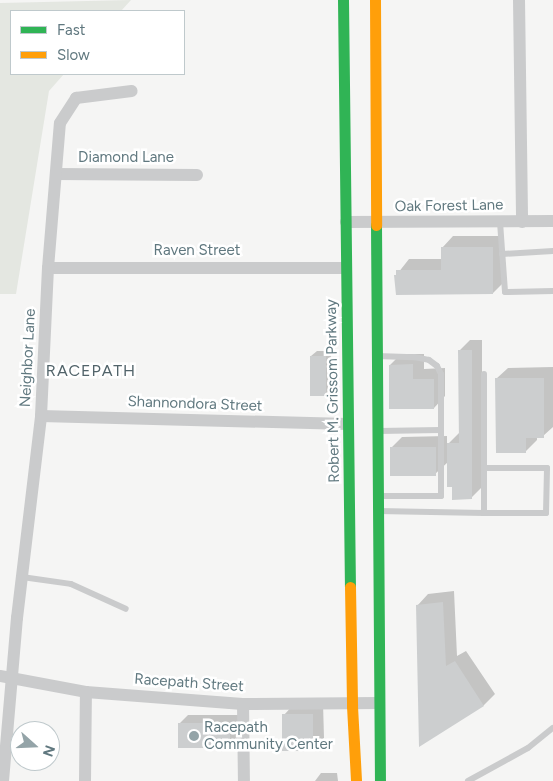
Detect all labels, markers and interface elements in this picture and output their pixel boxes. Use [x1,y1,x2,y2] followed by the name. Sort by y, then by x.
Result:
[10,10,185,75] legend
[57,21,85,39] text: Fast
[57,46,90,64] text: Slow
[78,149,174,167] street label: Diamond Lane
[395,196,503,216] street label: Oak Forest Lane
[154,242,240,260] street label: Raven Street
[322,299,344,483] street label: Robert M. Grissom Parkway
[16,308,40,408] street label: Neighbor Lane
[45,361,137,381] district label: RACEPATH
[127,393,263,415] street label: Shannondora Street
[134,670,244,696] street label: Racepath Street
[204,718,333,753] place label: Racepath Community Center
[10,721,60,771] north arrow
[188,730,200,742] marker: Racepath Community Center
[39,743,58,759] text: N

